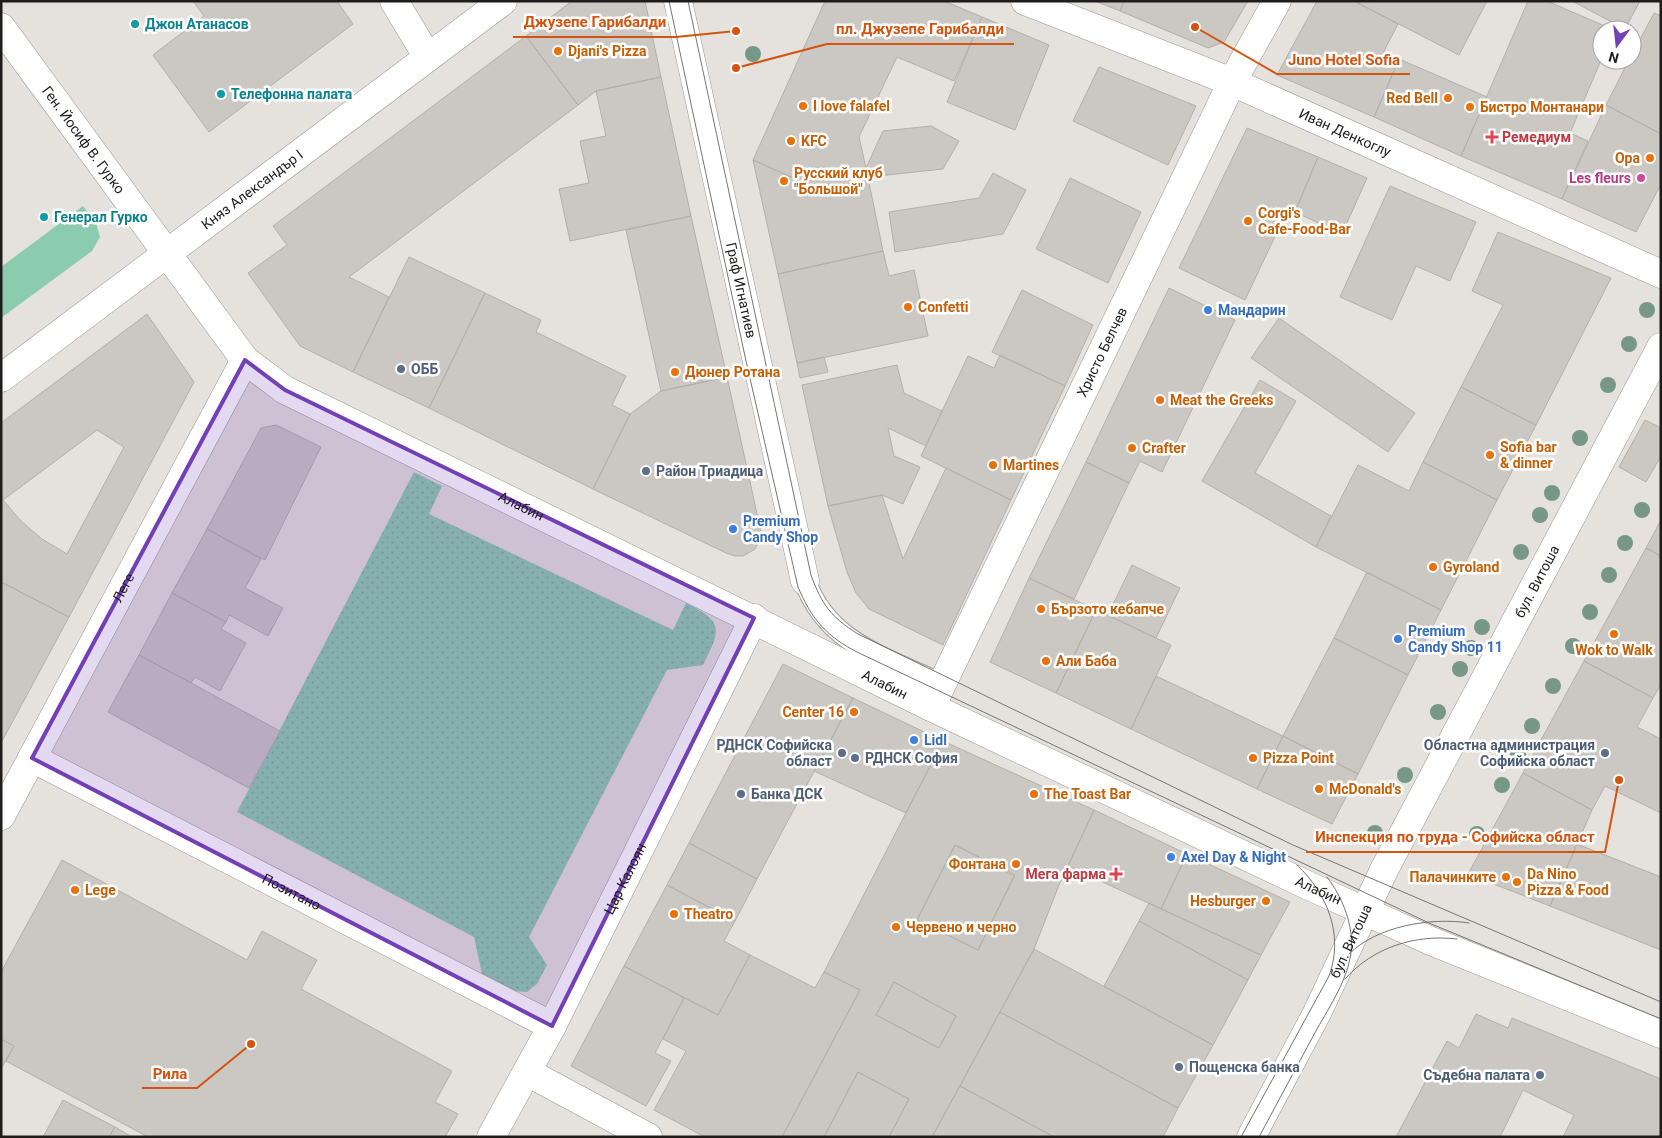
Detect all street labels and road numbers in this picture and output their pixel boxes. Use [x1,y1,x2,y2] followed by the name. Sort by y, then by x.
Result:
[39,83,128,197] street label: Ген. Йосиф В. Гурко
[1296,105,1394,160] street label: Иван Денкоглу
[198,146,306,233] street label: Княз Александър I
[723,241,760,339] street label: Граф Игнатиев
[1074,305,1130,399] street label: Христо Белчев
[496,488,547,524] street label: Алабин
[1511,542,1563,620] street label: бул. Витоша
[109,570,137,605] street label: Леге
[859,666,910,702] street label: Алабин
[601,840,649,917] street label: Цар Калоян
[260,870,323,913] street label: Позитано
[1293,873,1344,908] street label: Алабин
[1327,902,1375,980] street label: бул. Витоша

